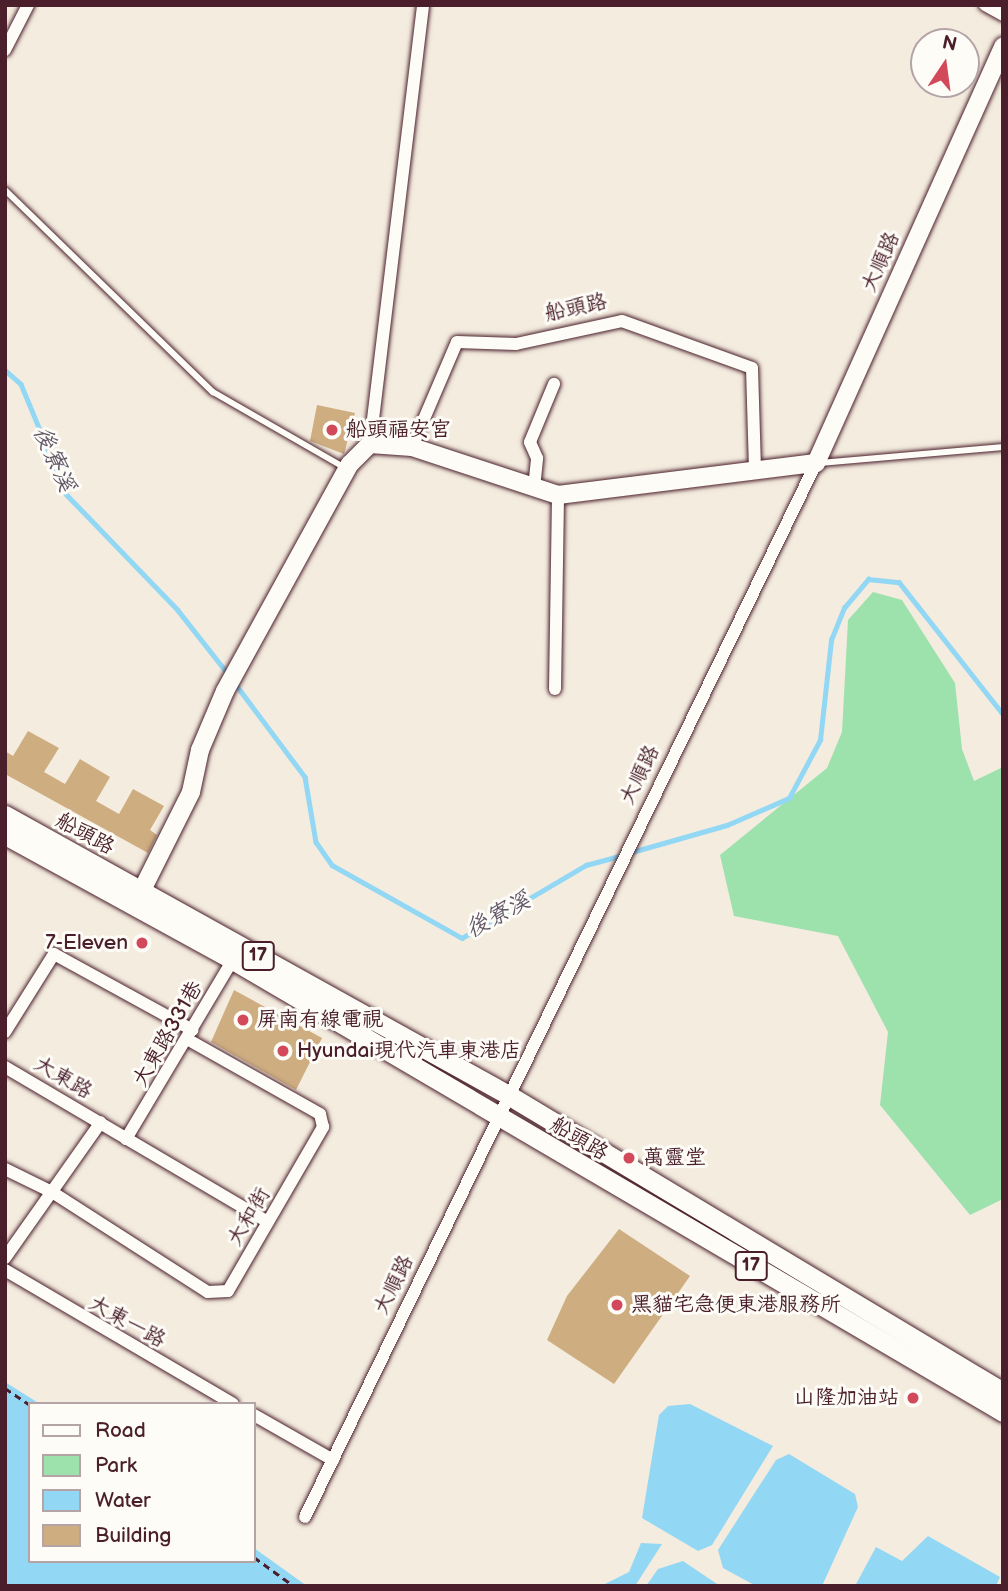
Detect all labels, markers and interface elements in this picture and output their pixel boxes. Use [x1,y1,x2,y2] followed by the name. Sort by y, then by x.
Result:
[910,28,980,98] north arrow
[940,31,959,57] text: N
[857,228,905,296] street label: 大順路
[543,289,609,327] street label: 船頭路
[346,417,451,443] place label: 船頭福安宮
[27,422,81,496] water label: 後寮溪
[324,422,340,438] marker: 船頭福安宮
[615,741,665,809] street label: 大順路
[51,808,119,860] street label: 船頭路
[461,887,535,943] water label: 後寮溪
[45,930,128,956] place label: 7-Eleven
[134,935,150,951] marker: 7-Eleven
[240,940,276,972] road number: 17
[128,977,208,1091] street label: 大東路331巷
[257,1007,383,1033] place label: 屏南有線電視
[235,1012,251,1028] marker: 屏南有線電視
[297,1038,521,1064] place label: Hyundai現代汽車東港店
[275,1043,291,1059] marker: Hyundai現代汽車東港店
[29,1051,97,1105] street label: 大東路
[546,1112,612,1166] street label: 船頭路
[643,1145,706,1171] place label: 萬靈堂
[621,1150,637,1166] marker: 萬靈堂
[222,1183,276,1251] street label: 大和街
[734,1250,768,1282] road number: 17
[369,1251,419,1319] street label: 大順路
[84,1291,170,1353] street label: 大東一路
[631,1292,841,1318] place label: 黑貓宅急便東港服務所
[609,1297,625,1313] marker: 黑貓宅急便東港服務所
[794,1385,899,1411] place label: 山隆加油站
[905,1390,921,1406] marker: 山隆加油站
[28,1402,256,1563] legend
[95,1418,146,1443] text: Road
[95,1453,137,1478] text: Park
[95,1488,151,1513] text: Water
[95,1523,171,1548] text: Building

